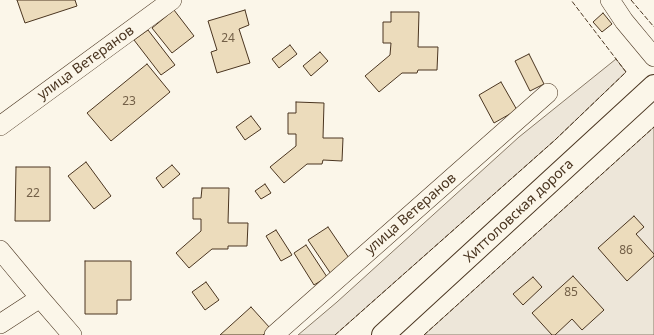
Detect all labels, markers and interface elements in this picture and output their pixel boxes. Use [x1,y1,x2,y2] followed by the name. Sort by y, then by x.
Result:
[34,22,138,104] street label: улица Ветеранов
[221,32,235,46] house number: 24
[122,95,136,109] house number: 23
[461,156,577,266] street label: Хиттоловская дорога
[362,170,460,258] street label: улица Ветеранов
[26,187,40,201] house number: 22
[619,244,633,258] house number: 86
[564,286,578,300] house number: 85

